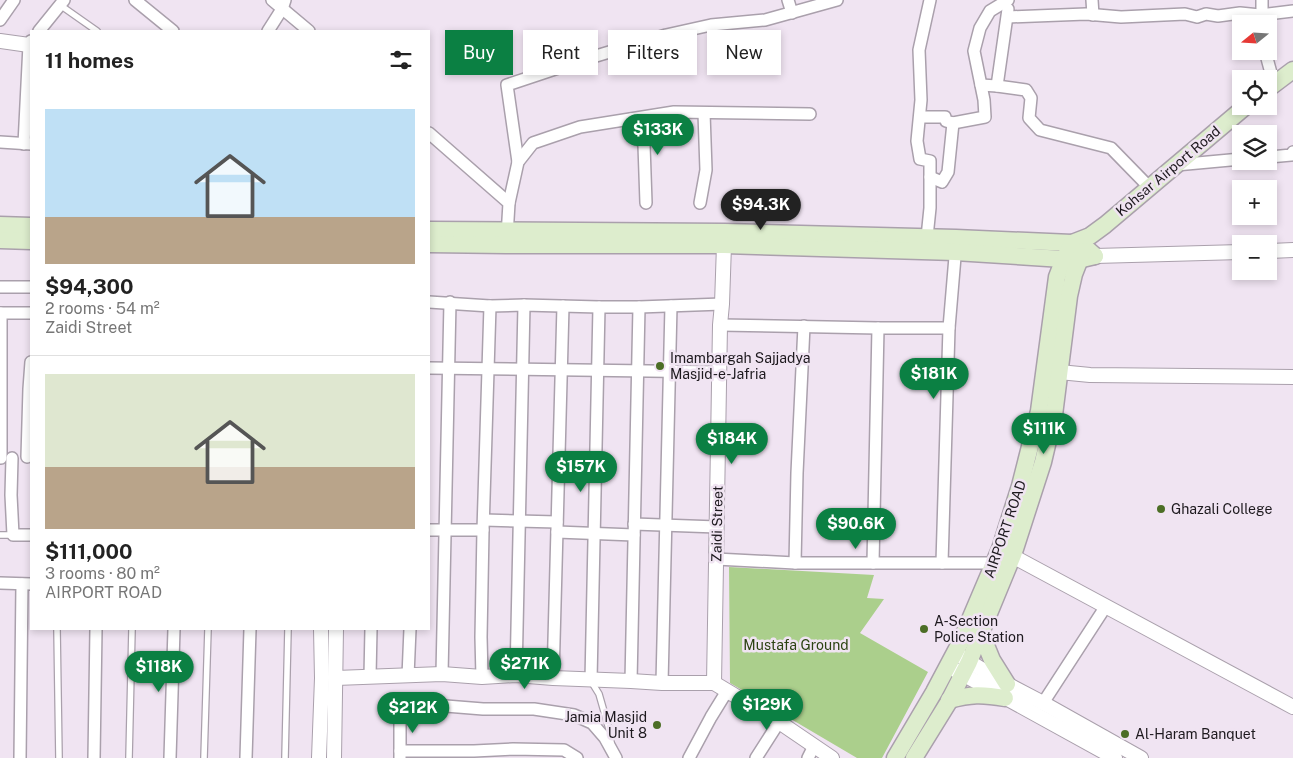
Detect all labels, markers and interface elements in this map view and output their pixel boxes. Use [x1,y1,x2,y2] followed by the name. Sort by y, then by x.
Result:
[1232,15,1278,60] north arrow
[1232,15,1277,280] map controls
[445,30,513,75] chip: Buy
[523,30,598,75] chip: Rent
[608,30,697,75] chip: Filters
[707,30,781,75] chip: New
[387,46,415,74] icon: filters
[45,48,134,73] text: 11 homes
[1232,70,1277,115] button: locate
[623,114,693,156] pin: $133K
[633,120,683,139] text: $133K
[1113,123,1223,219] street label: Kohsar Airport Road
[1232,125,1277,170] button: layers
[185,141,275,231] icon: home
[1232,180,1277,225] button: +
[720,188,802,231] pin: $94.3K
[732,195,790,214] text: $94.3K
[1232,235,1277,280] button: −
[45,274,134,299] text: $94,300
[45,299,160,318] text: 2 rooms · 54 m²
[45,318,132,337] text: Zaidi Street
[670,350,810,382] place label: Imambargah Sajjadya Masjid-e-Jafria
[899,358,969,400] pin: $181K
[654,360,666,372] marker: Imambargah Sajjadya Masjid-e-Jafria
[911,364,957,383] text: $181K
[185,407,275,497] icon: home
[1009,412,1079,455] pin: $111K
[1023,419,1065,438] text: $111K
[697,422,767,465] pin: $184K
[707,429,757,448] text: $184K
[546,450,616,493] pin: $157K
[556,457,606,476] text: $157K
[981,478,1029,580] street label: AIRPORT ROAD
[708,486,726,562] street label: Zaidi Street
[1171,501,1272,517] place label: Ghazali College
[1155,503,1167,515] marker: Ghazali College
[815,508,897,550] pin: $90.6K
[827,514,885,533] text: $90.6K
[45,539,133,564] text: $111,000
[45,564,160,583] text: 3 rooms · 80 m²
[45,583,162,602] text: AIRPORT ROAD
[934,613,1024,645] place label: A-Section Police Station
[918,623,930,635] marker: A-Section Police Station
[743,637,849,653] park label: Mustafa Ground
[490,648,560,690] pin: $271K
[124,650,194,693] pin: $118K
[500,654,550,673] text: $271K
[136,657,182,676] text: $118K
[732,688,802,731] pin: $129K
[378,692,448,734] pin: $212K
[742,695,792,714] text: $129K
[388,698,438,717] text: $212K
[564,709,647,741] place label: Jamia Masjid Unit 8
[651,719,663,731] marker: Jamia Masjid Unit 8
[1135,726,1256,742] place label: Al-Haram Banquet
[1119,728,1131,740] marker: Al-Haram Banquet

